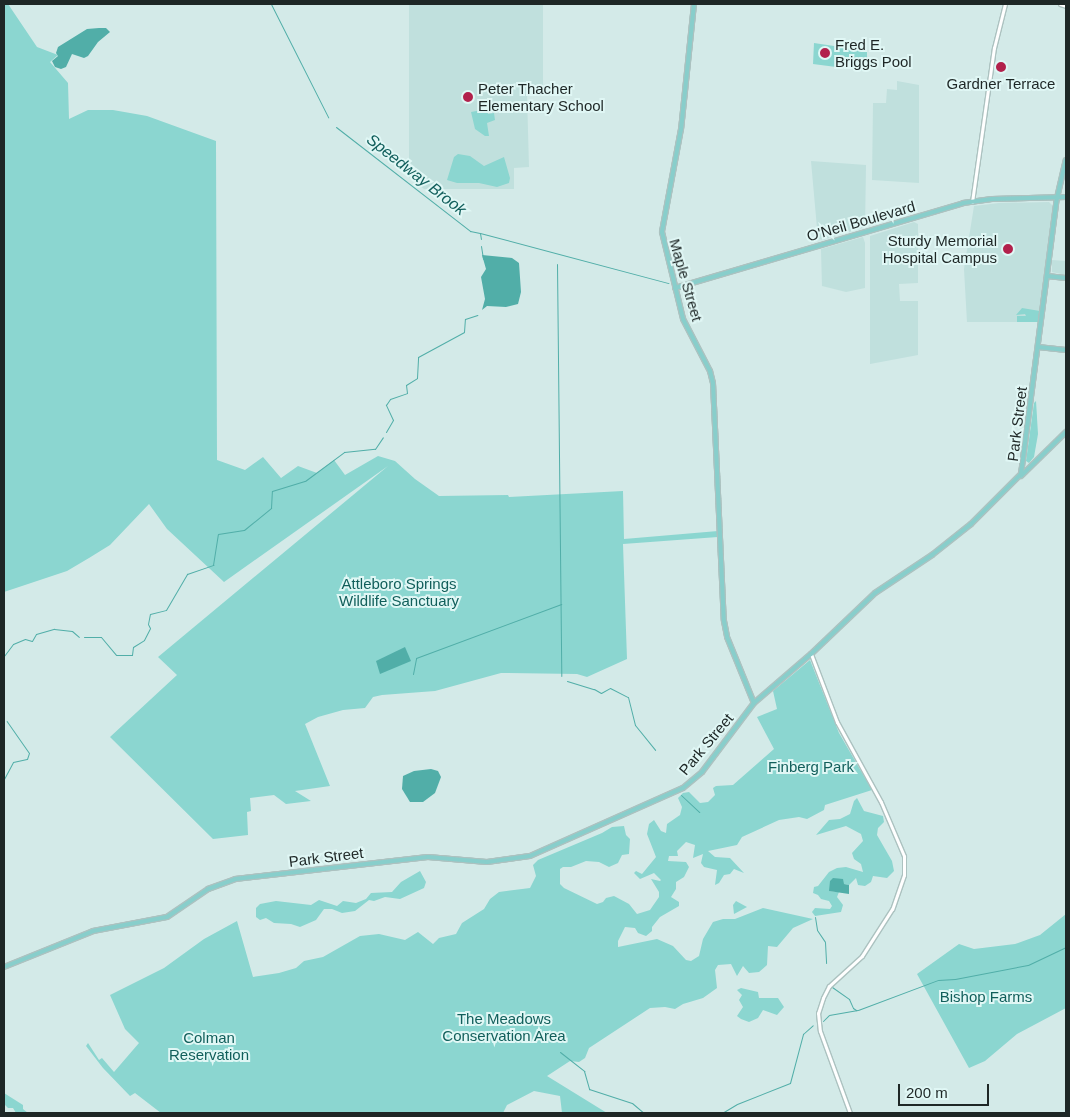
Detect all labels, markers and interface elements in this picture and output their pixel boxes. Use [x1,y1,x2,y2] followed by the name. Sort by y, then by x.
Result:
[835,35,912,70] place label: Fred E. Briggs Pool
[819,47,831,59] marker: Fred E. Briggs Pool
[995,61,1007,73] marker: Gardner Terrace
[946,75,1056,93] place label: Gardner Terrace
[478,79,604,114] place label: Peter Thacher Elementary School
[462,91,474,103] marker: Peter Thacher Elementary School
[362,130,470,220] water label: Speedway Brook
[805,197,917,245] street label: O'Neil Boulevard
[883,231,997,266] place label: Sturdy Memorial Hospital Campus
[666,237,706,323] street label: Maple Street
[1001,242,1015,256] marker: Sturdy Memorial Hospital Campus
[1003,386,1031,462] street label: Park Street
[339,574,459,609] park label: Attleboro Springs Wildlife Sanctuary
[675,709,737,779] street label: Park Street
[768,758,854,776] park label: Finberg Park
[288,843,364,871] street label: Park Street
[940,988,1032,1006] park label: Bishop Farms
[442,1009,566,1044] park label: The Meadows Conservation Area
[169,1028,249,1063] park label: Colman Reservation
[900,1074,991,1106] scale bar
[906,1084,948,1101] text: 200 m

